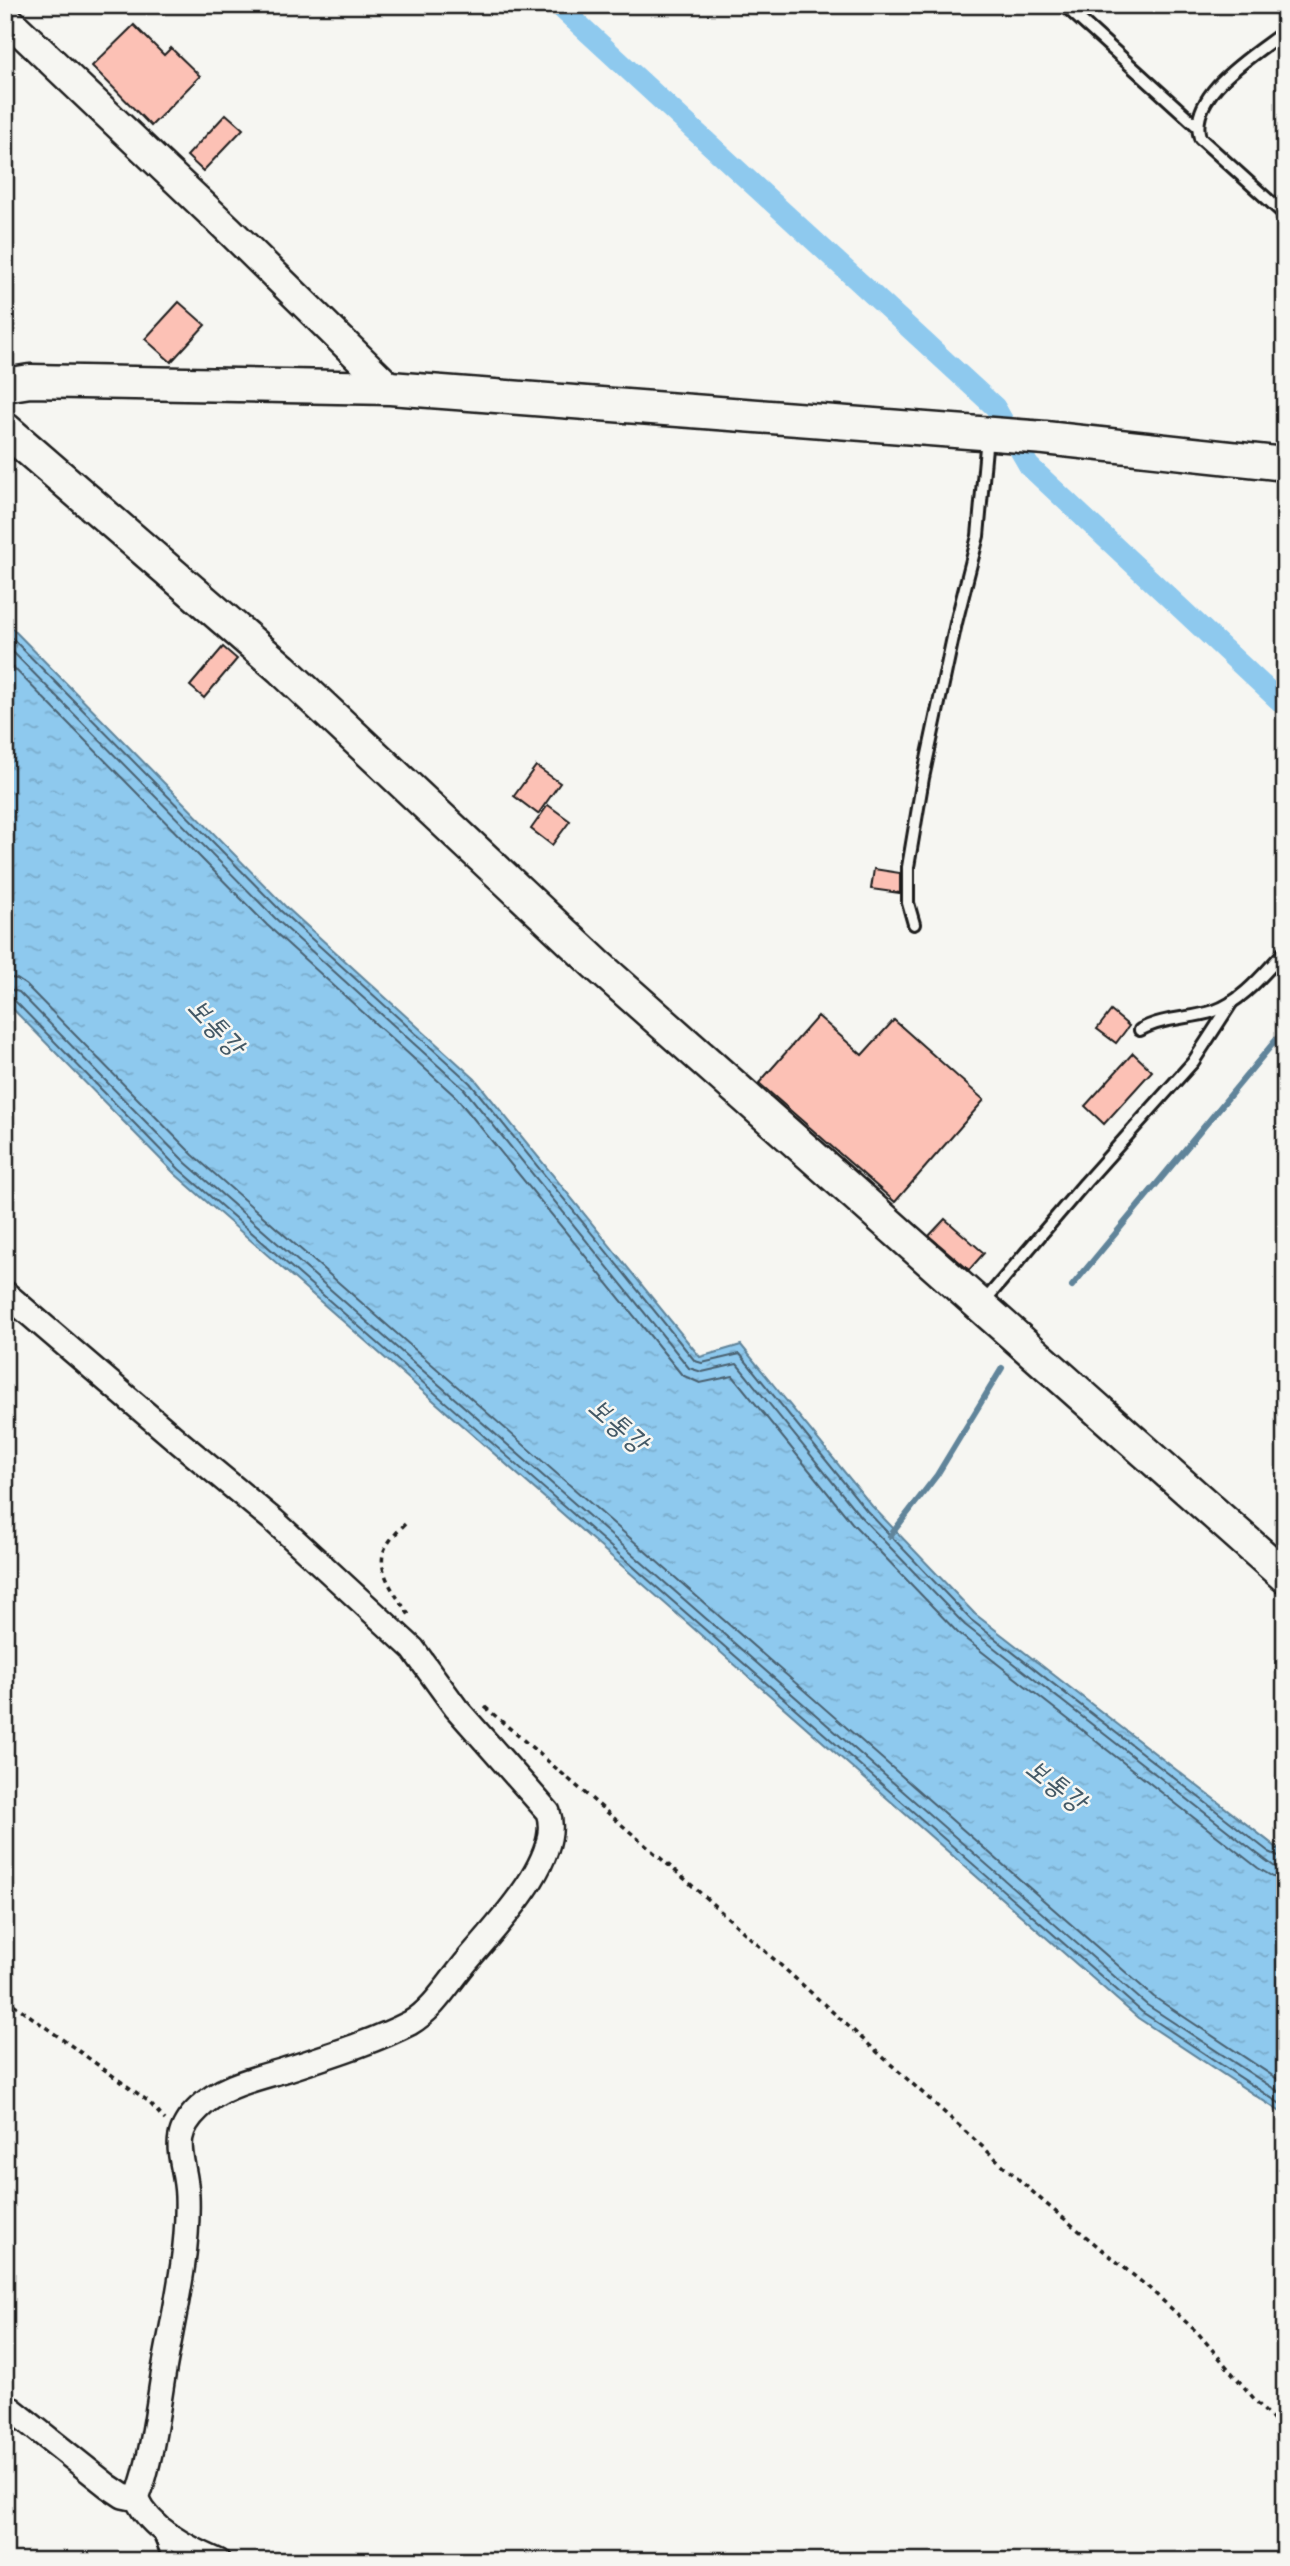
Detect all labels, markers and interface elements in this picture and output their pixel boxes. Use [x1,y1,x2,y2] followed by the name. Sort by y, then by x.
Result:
[182,991,253,1065] water label: 보통강
[582,1391,657,1461] water label: 보통강
[1020,1751,1096,1820] water label: 보통강

